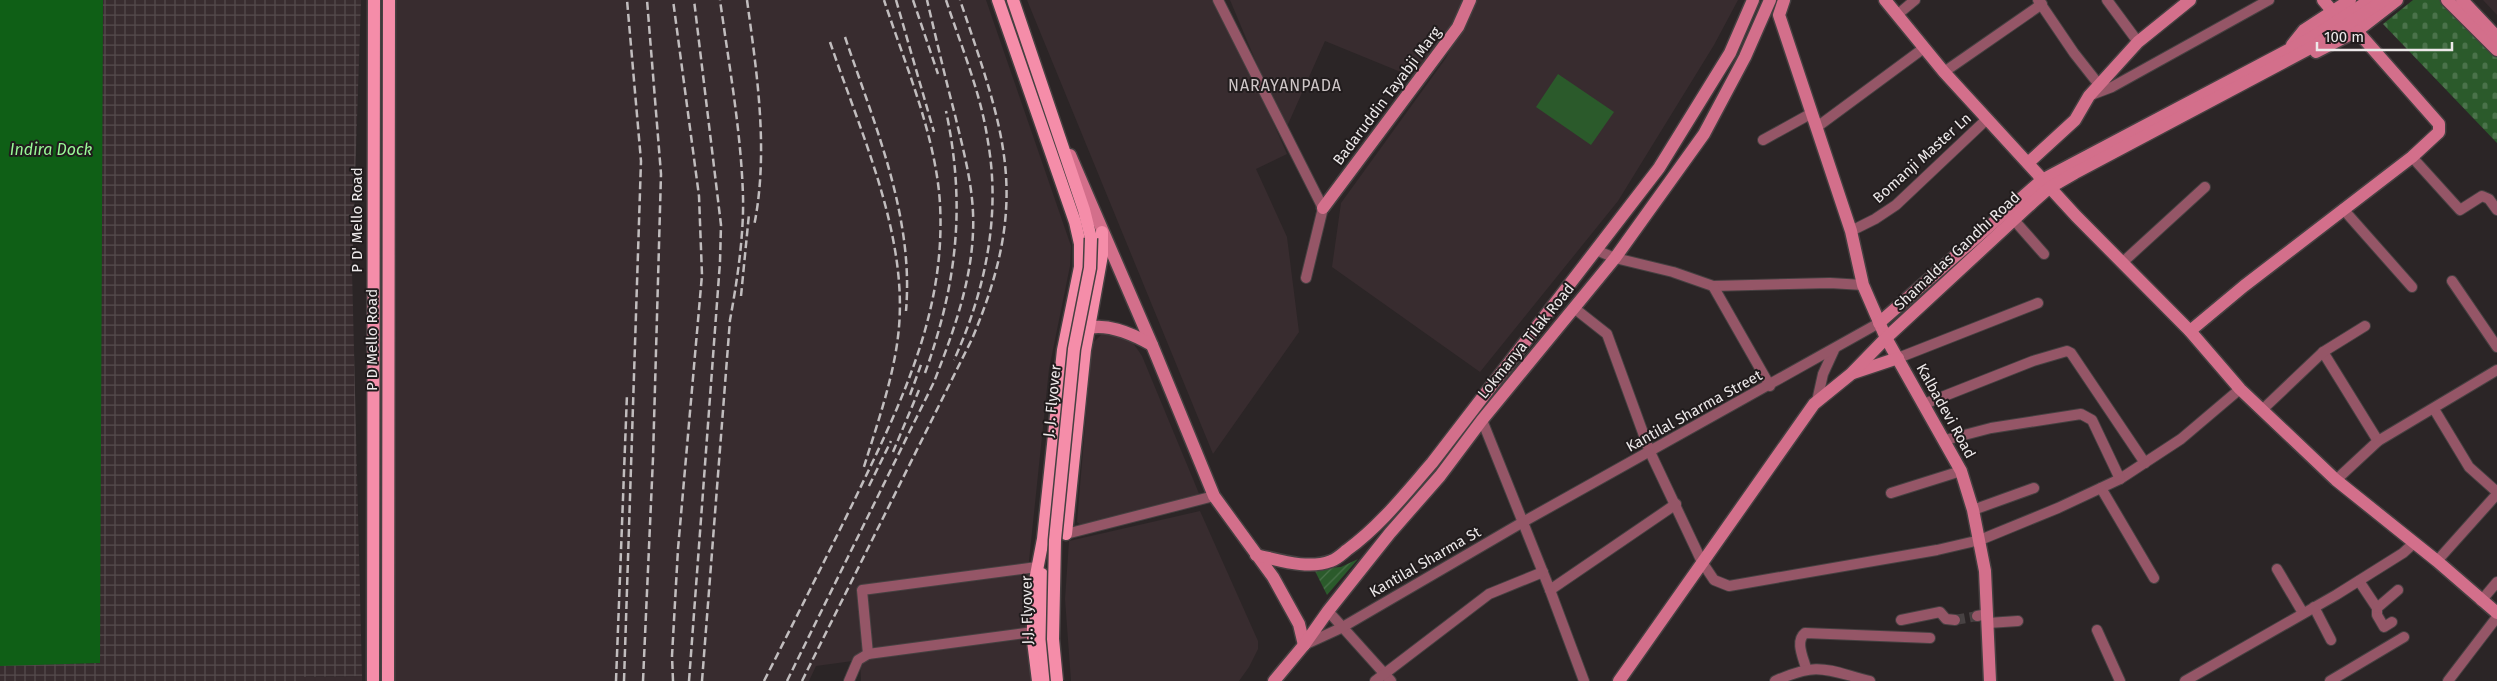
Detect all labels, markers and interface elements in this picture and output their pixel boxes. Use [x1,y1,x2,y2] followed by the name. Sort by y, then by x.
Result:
[2317,20,2452,52] scale bar
[1329,23,1445,169] street label: Badaruddin Tayabji Marg
[2324,28,2364,46] text: 100 m
[1228,76,1342,95] district label: NARAYANPADA
[1869,109,1975,207] street label: Bomanji Master Ln
[10,140,92,159] water label: Indira Dock
[348,167,366,273] street label: P D' Mello Road
[1890,188,2024,314] street label: Shamaldas Gandhi Road
[1474,280,1578,402] street label: Lokmanya Tilak Road
[363,289,381,391] street label: P D Mello Road
[1913,361,1979,461] street label: Kalbadevi Road
[1039,364,1065,438] street label: J. J. Flyover
[1623,366,1766,456] street label: Kantilal Sharma Street
[1366,523,1484,601] street label: Kantilal Sharma St
[1017,575,1037,645] street label: J.J. Flyover

